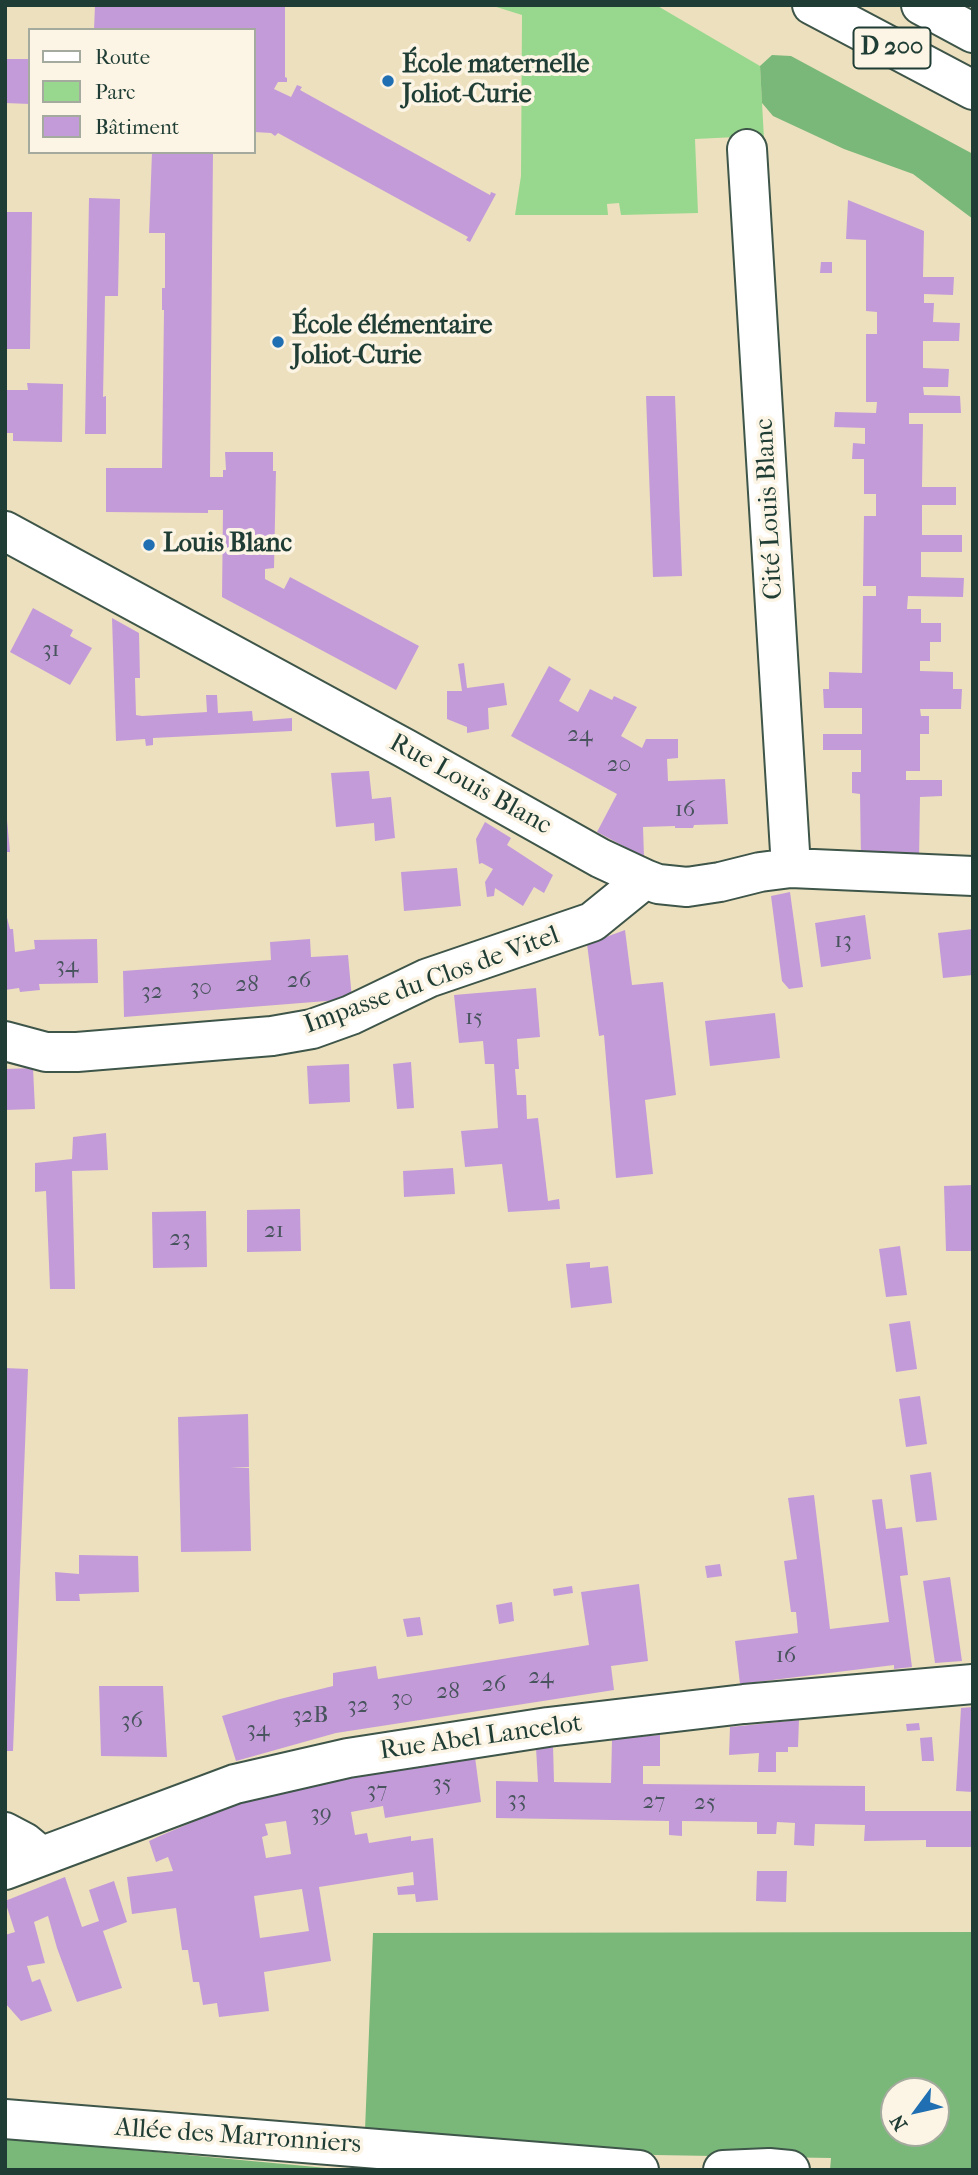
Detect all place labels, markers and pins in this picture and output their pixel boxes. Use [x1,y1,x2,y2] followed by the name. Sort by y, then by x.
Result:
[402,50,589,112] place label: École maternelle Joliot-Curie
[380,73,396,89] marker: École maternelle Joliot-Curie
[292,311,492,372] place label: École élémentaire Joliot-Curie
[270,334,286,350] marker: École élémentaire Joliot-Curie
[163,529,292,561] place label: Louis Blanc
[141,537,157,553] marker: Louis Blanc

